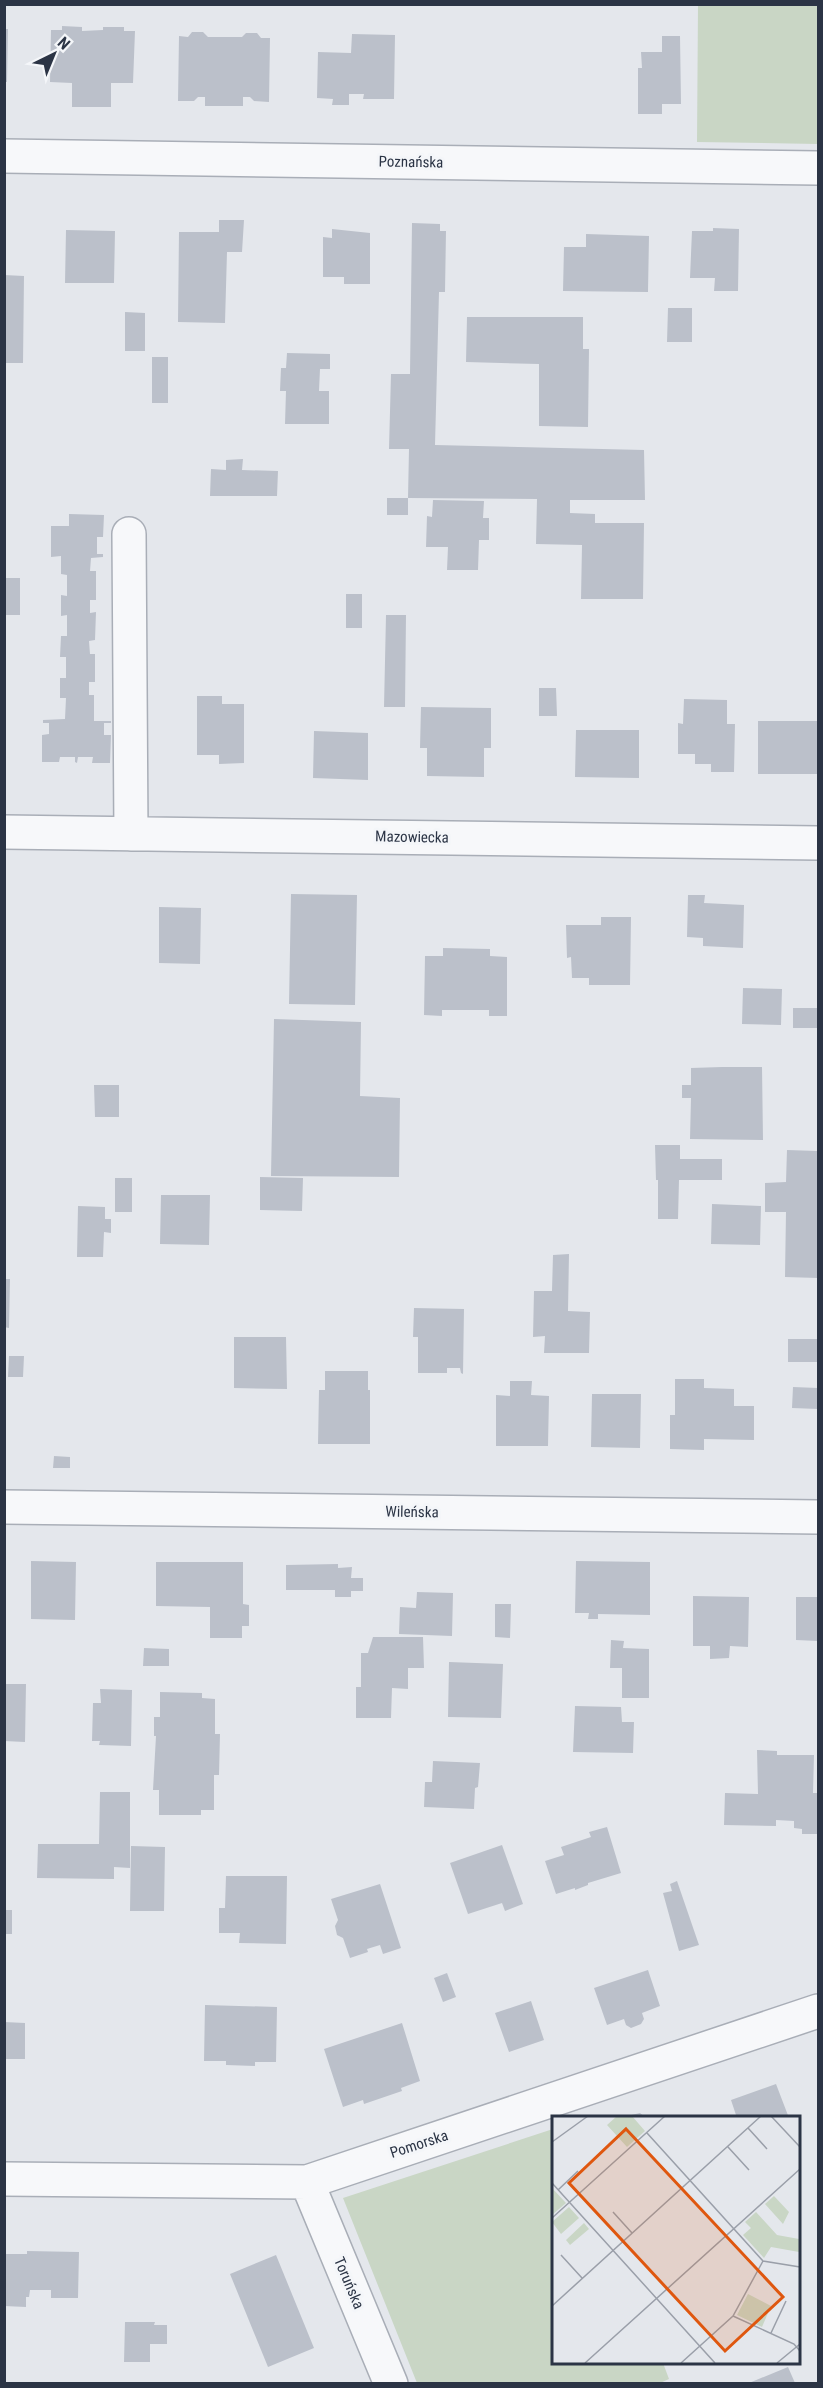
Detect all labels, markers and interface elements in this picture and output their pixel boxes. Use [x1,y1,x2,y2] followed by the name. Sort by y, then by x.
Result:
[24,24,84,84] north arrow
[54,33,74,54] text: N
[378,152,444,172] street label: Poznańska
[375,827,449,847] street label: Mazowiecka
[385,1503,439,1521] street label: Wileńska
[552,2116,799,2364] inset map
[388,2126,450,2162] street label: Pomorska
[330,2254,368,2312] street label: Toruńska

